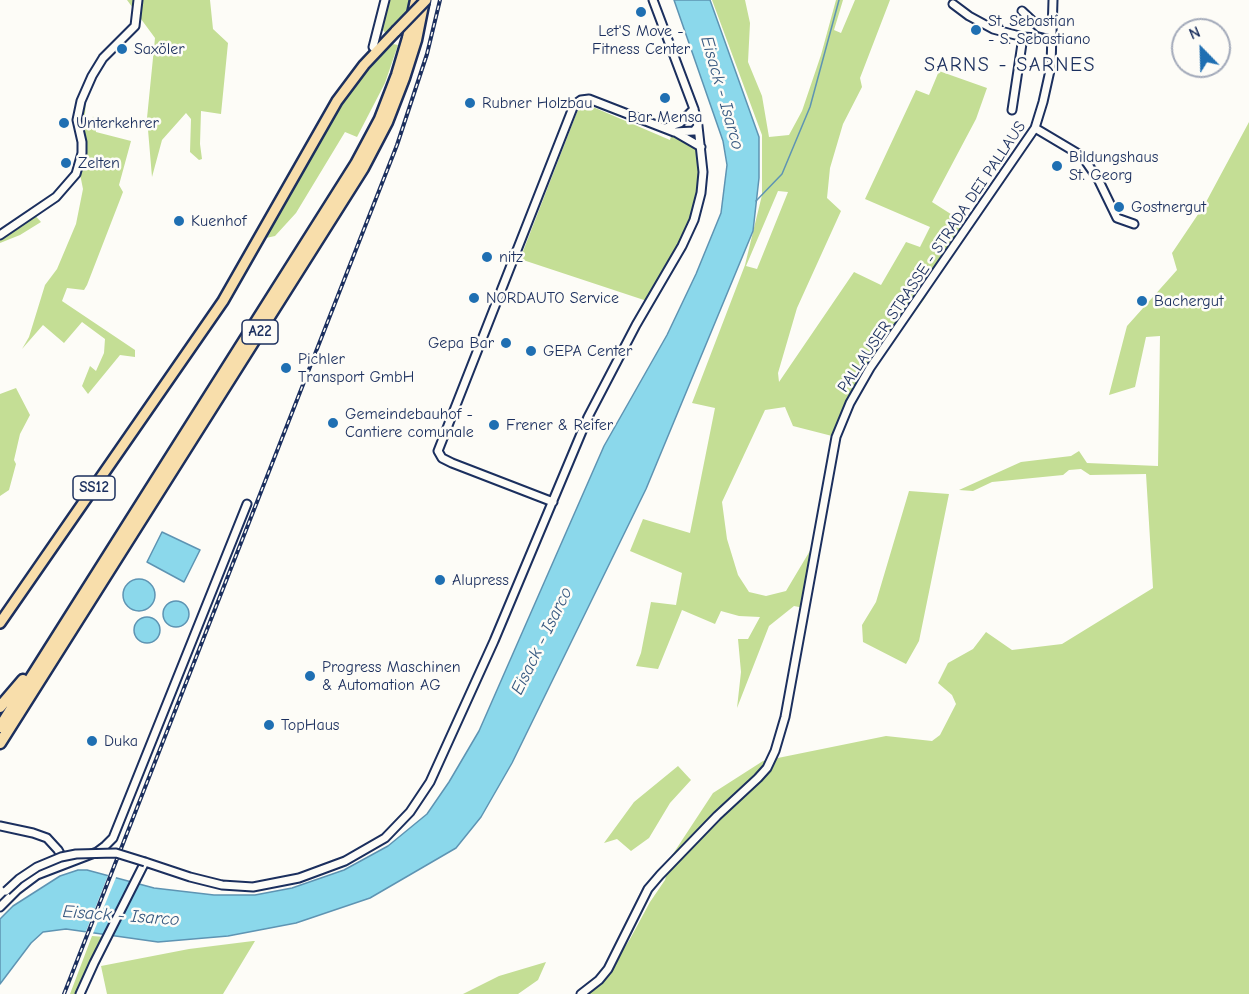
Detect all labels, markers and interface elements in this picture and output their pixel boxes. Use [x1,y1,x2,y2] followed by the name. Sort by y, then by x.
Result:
[634,5,648,19] marker: Let'S Move - Fitness Center
[988,11,1090,49] place label: St. Sebastian - S. Sebastiano
[1171,18,1231,78] north arrow
[592,21,690,59] place label: Let'S Move - Fitness Center
[969,23,983,37] marker: St. Sebastian - S. Sebastiano
[1186,23,1203,44] text: N
[695,34,749,152] water label: Eisack - Isarco
[134,39,185,59] place label: Saxöler
[115,42,129,56] marker: Saxöler
[924,53,1096,77] district label: SARNS - SARNES
[658,91,672,105] marker: Bar Mensa
[482,93,592,113] place label: Rubner Holzbau
[463,96,477,110] marker: Rubner Holzbau
[627,107,703,127] place label: Bar Mensa
[76,113,159,133] place label: Unterkehrer
[57,116,71,130] marker: Unterkehrer
[834,118,1030,396] street label: PALLAUSER STRASSE - STRADA DEI PALLAUS
[1069,147,1158,185] place label: Bildungshaus St. Georg
[78,153,120,173] place label: Zelten
[59,156,73,170] marker: Zelten
[1050,159,1064,173] marker: Bildungshaus St. Georg
[1131,197,1206,217] place label: Gostnergut
[1112,200,1126,214] marker: Gostnergut
[191,211,246,231] place label: Kuenhof
[172,214,186,228] marker: Kuenhof
[499,247,523,267] place label: nitz
[480,250,494,264] marker: nitz
[486,288,619,308] place label: NORDAUTO Service
[467,291,481,305] marker: NORDAUTO Service
[1154,291,1224,311] place label: Bachergut
[1135,294,1149,308] marker: Bachergut
[242,320,278,344] road number: A22
[428,333,494,353] place label: Gepa Bar
[499,336,513,350] marker: Gepa Bar
[543,341,632,361] place label: GEPA Center
[524,344,538,358] marker: GEPA Center
[298,349,414,387] place label: Pichler Transport GmbH
[279,361,293,375] marker: Pichler Transport GmbH
[345,404,474,442] place label: Gemeindebauhof - Cantiere comunale
[506,415,613,435] place label: Frener & Reifer
[326,416,340,430] marker: Gemeindebauhof - Cantiere comunale
[487,418,501,432] marker: Frener & Reifer
[73,476,115,500] road number: SS12
[452,570,509,590] place label: Alupress
[433,573,447,587] marker: Alupress
[507,584,577,698] water label: Eisack - Isarco
[322,657,461,695] place label: Progress Maschinen & Automation AG
[303,669,317,683] marker: Progress Maschinen & Automation AG
[281,715,339,735] place label: TopHaus
[262,718,276,732] marker: TopHaus
[104,731,138,751] place label: Duka
[85,734,99,748] marker: Duka
[62,901,180,931] water label: Eisack - Isarco

